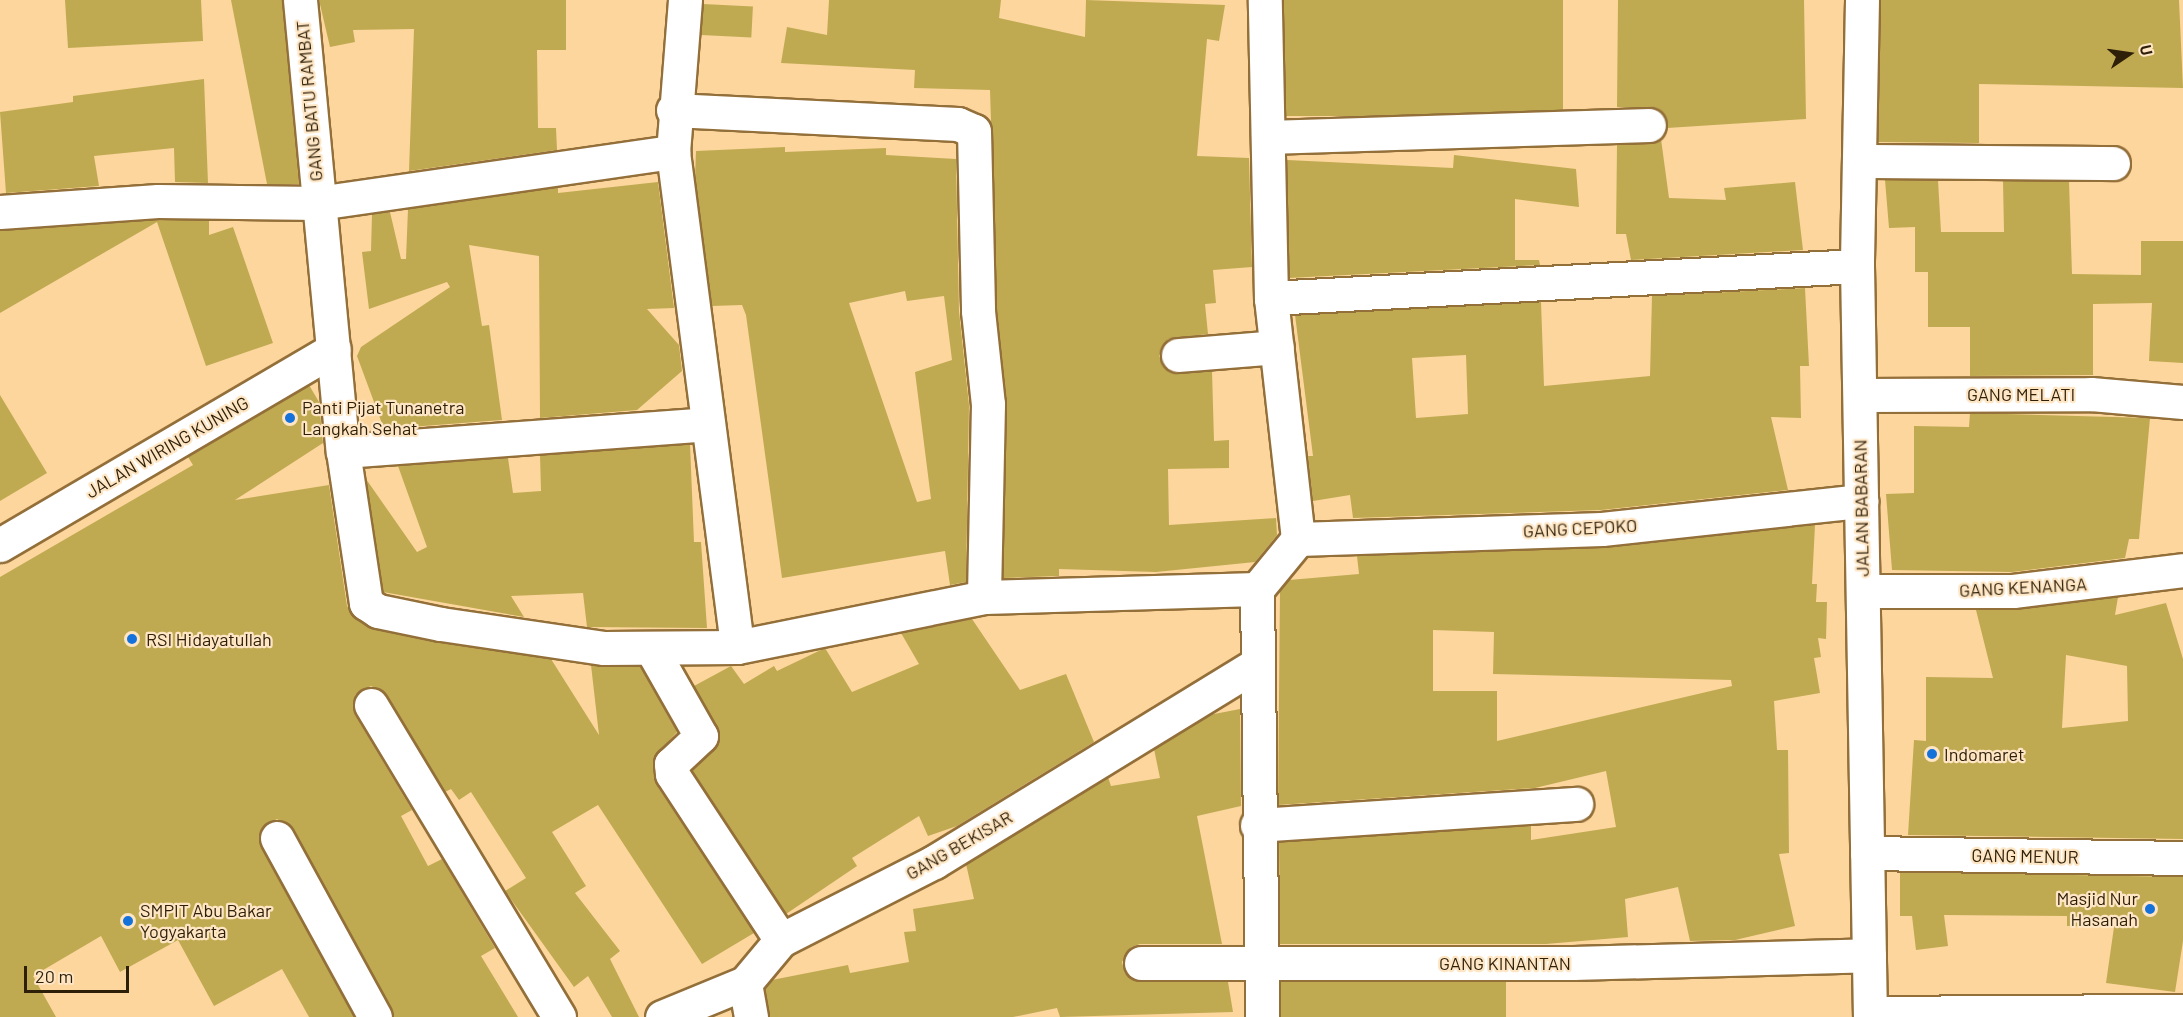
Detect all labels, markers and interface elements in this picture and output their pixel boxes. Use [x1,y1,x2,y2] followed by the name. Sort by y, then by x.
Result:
[291,20,327,182] street label: GANG BATU RAMBAT
[2099,24,2159,84] north arrow
[2137,43,2157,57] text: U
[1967,383,2075,405] street label: GANG MELATI
[82,392,252,502] street label: JALAN WIRING KUNING
[302,397,465,440] place label: Panti Pijat Tunanetra Langkah Sehat
[283,411,297,425] marker: Panti Pijat Tunanetra Langkah Sehat
[1849,439,1873,577] street label: JALAN BABARAN
[1522,514,1638,542] street label: GANG CEPOKO
[1959,573,2087,601] street label: GANG KENANGA
[146,628,272,650] place label: RSI Hidayatullah
[123,630,141,648] marker: RSI Hidayatullah
[1944,743,2024,765] place label: Indomaret
[1925,747,1939,761] marker: Indomaret
[902,806,1016,884] street label: GANG BEKISAR
[1971,844,2079,868] street label: GANG MENUR
[2056,888,2138,930] place label: Masjid Nur Hasanah
[140,900,272,942] place label: SMPIT Abu Bakar Yogyakarta
[2143,902,2157,916] marker: Masjid Nur Hasanah
[121,914,135,928] marker: SMPIT Abu Bakar Yogyakarta
[1439,952,1571,974] street label: GANG KINANTAN
[27,954,132,992] scale bar
[35,965,73,987] text: 20 m

